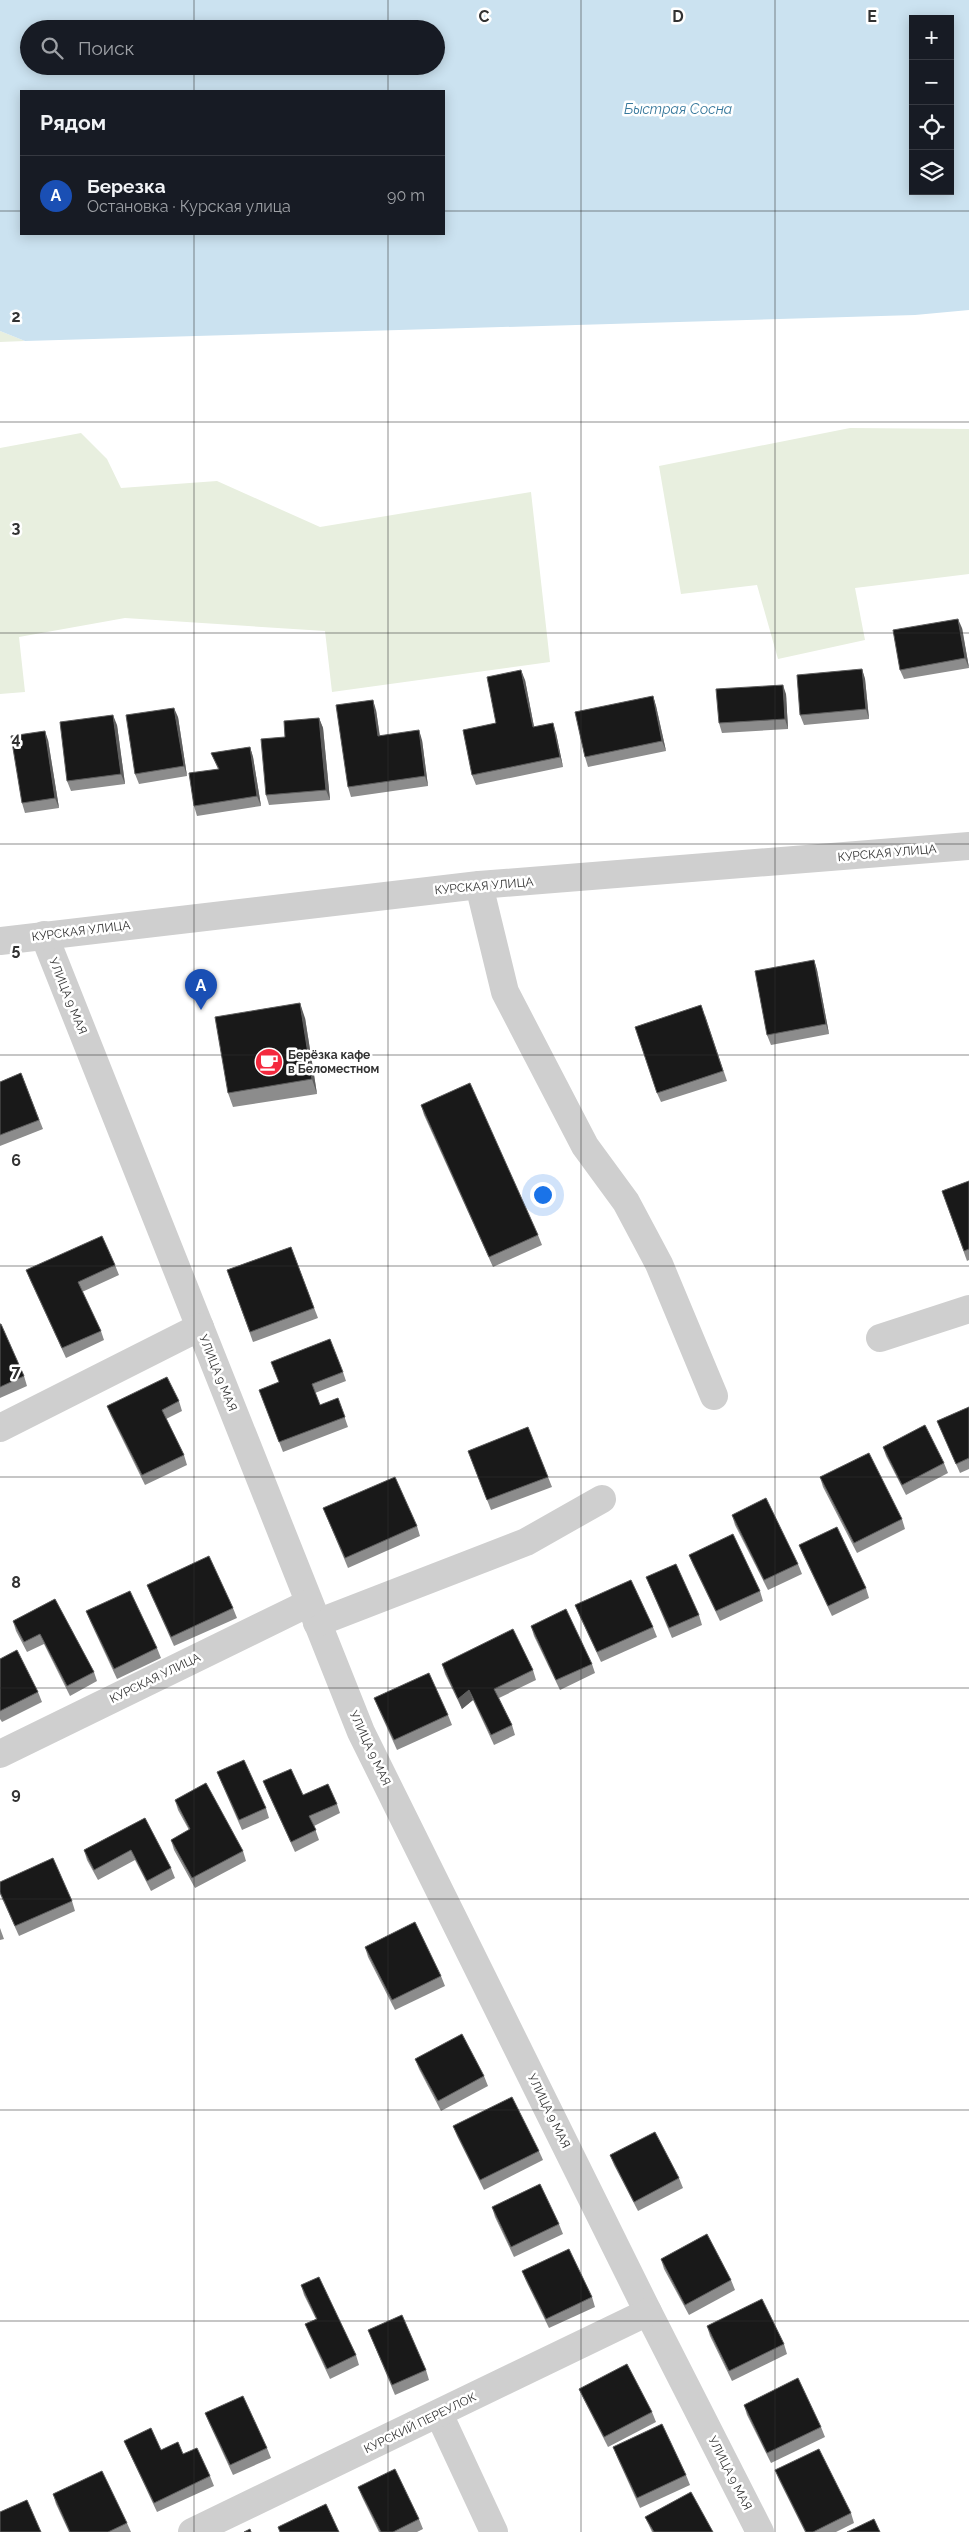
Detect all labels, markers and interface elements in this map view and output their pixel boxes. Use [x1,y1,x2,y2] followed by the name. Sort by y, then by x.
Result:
[479,7,490,26] text: C
[672,7,684,26] text: D
[867,7,877,26] text: E
[909,15,954,195] map controls
[909,15,954,60] button: +
[20,20,445,75] search box
[38,34,66,62] icon: search
[78,37,134,59] text: Поиск
[909,60,954,105] button: −
[624,101,732,117] water label: Быстрая Сосна
[909,105,954,150] button: locate
[40,110,106,135] text: Рядом
[909,150,954,195] button: layers
[87,175,166,197] text: Березка
[51,186,61,205] text: A
[387,186,425,205] text: 90 m
[87,197,291,216] text: Остановка · Курская улица
[11,307,21,326] text: 2
[12,518,21,537] text: 3
[11,729,21,748] text: 4
[837,842,937,864] street label: КУРСКАЯ УЛИЦА
[434,875,534,897] street label: КУРСКАЯ УЛИЦА
[31,918,131,944] street label: КУРСКАЯ УЛИЦА
[12,940,21,959] text: 5
[46,956,90,1036] street label: УЛИЦА 9 МАЯ
[185,969,217,1010] pin: A
[254,1047,284,1077] cafe icon: Берёзка кафе в Беломестном
[288,1048,379,1076] place label: Берёзка кафе в Беломестном
[11,1151,21,1170] text: 6
[530,1182,556,1208] your location
[196,1333,240,1413] street label: УЛИЦА 9 МАЯ
[12,1362,21,1381] text: 7
[11,1573,21,1592] text: 8
[107,1650,203,1706] street label: КУРСКАЯ УЛИЦА
[346,1708,394,1788] street label: УЛИЦА 9 МАЯ
[11,1784,21,1803] text: 9
[525,2071,573,2151] street label: УЛИЦА 9 МАЯ
[362,2390,479,2456] street label: КУРСКИЙ ПЕРЕУЛОК
[705,2434,755,2512] street label: УЛИЦА 9 МАЯ

